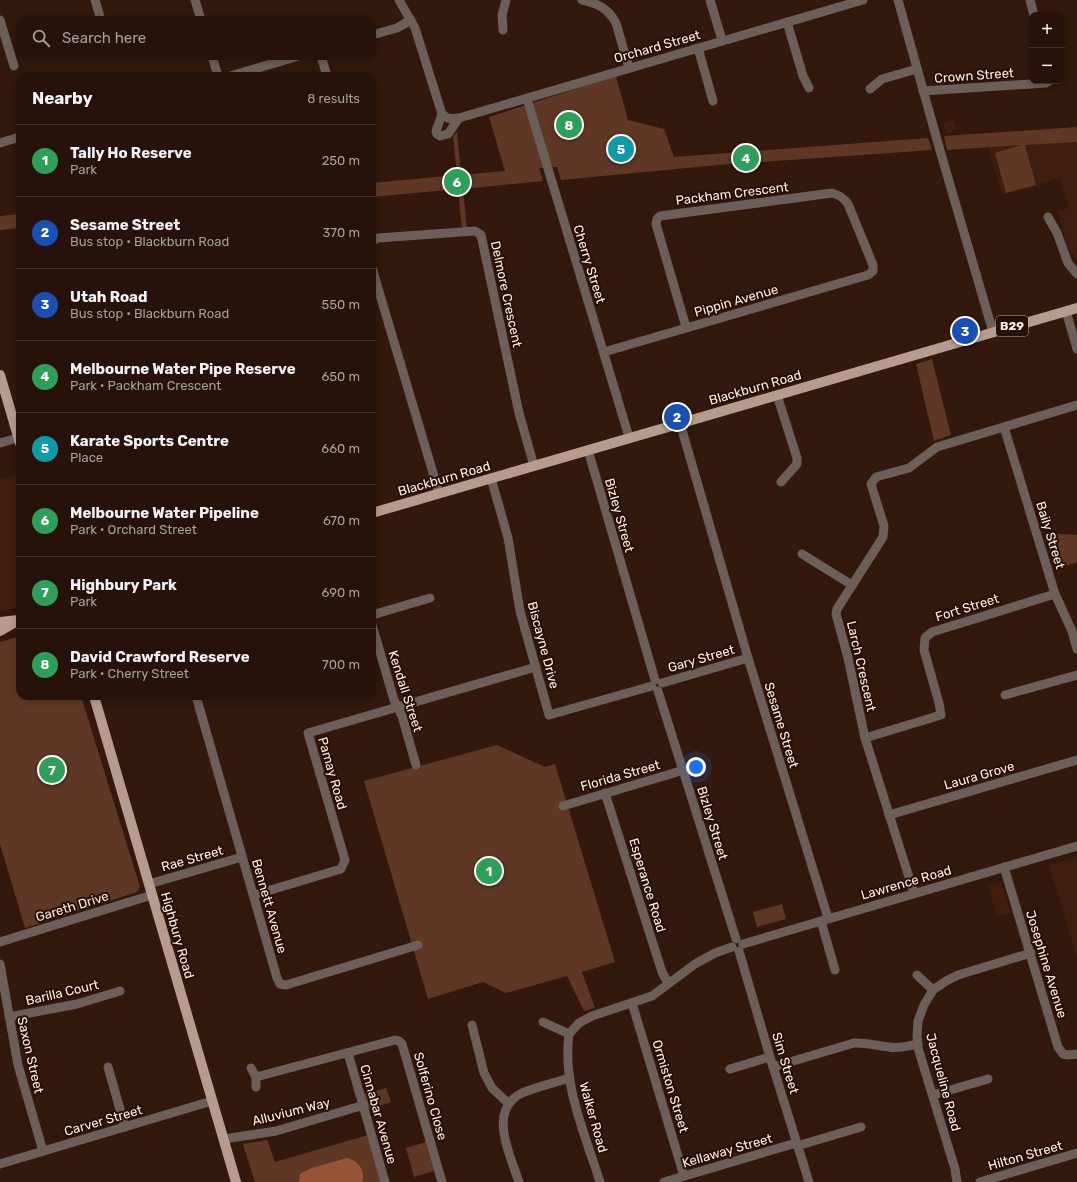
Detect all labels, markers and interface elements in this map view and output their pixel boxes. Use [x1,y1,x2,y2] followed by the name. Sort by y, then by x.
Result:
[1029,12,1065,84] map controls
[1029,12,1065,48] button: +
[16,16,376,60] search box
[30,27,52,49] icon: search
[612,27,702,66] street label: Orchard Street
[62,29,146,47] text: Search here
[1029,48,1065,84] button: −
[934,65,1014,86] street label: Crown Street
[32,88,93,108] text: Nearby
[307,91,360,106] text: 8 results
[556,110,582,140] pin: 8
[608,134,634,164] pin: 5
[733,143,759,173] pin: 4
[70,144,192,162] text: Tally Ho Reserve
[42,153,48,168] text: 1
[322,153,360,168] text: 250 m
[70,162,97,177] text: Park
[444,167,470,197] pin: 6
[675,179,789,208] street label: Packham Crescent
[70,216,180,234] text: Sesame Street
[570,223,609,305] street label: Cherry Street
[41,225,49,240] text: 2
[323,225,360,240] text: 370 m
[70,234,229,249] text: Bus stop · Blackburn Road
[488,240,525,349] street label: Delmore Crescent
[693,281,780,320] street label: Pippin Avenue
[70,288,147,306] text: Utah Road
[41,297,49,312] text: 3
[322,297,360,312] text: 550 m
[70,306,229,321] text: Bus stop · Blackburn Road
[952,316,978,346] pin: 3
[996,316,1028,336] road number: B29
[70,360,296,378] text: Melbourne Water Pipe Reserve
[707,367,803,408] street label: Blackburn Road
[41,369,49,384] text: 4
[321,369,360,384] text: 650 m
[70,378,221,393] text: Park · Packham Crescent
[664,402,690,432] pin: 2
[70,432,229,450] text: Karate Sports Centre
[41,441,49,456] text: 5
[321,441,360,456] text: 660 m
[70,450,103,465] text: Place
[396,458,492,499] street label: Blackburn Road
[602,476,637,554] street label: Bizley Street
[1033,500,1068,571] street label: Baily Street
[70,504,259,522] text: Melbourne Water Pipeline
[41,513,49,528] text: 6
[323,513,360,528] text: 670 m
[70,522,197,537] text: Park · Orchard Street
[70,576,177,594] text: Highbury Park
[41,585,49,600] text: 7
[321,585,360,600] text: 690 m
[934,591,1001,624] street label: Fort Street
[70,594,97,609] text: Park
[525,600,562,690] street label: Biscayne Drive
[844,619,879,713] street label: Larch Crescent
[666,642,736,675] street label: Gary Street
[70,648,250,666] text: David Crawford Reserve
[385,649,426,734] street label: Kendall Street
[41,657,49,672] text: 8
[322,657,360,672] text: 700 m
[70,666,189,681] text: Park · Cherry Street
[761,681,802,770] street label: Sesame Street
[315,735,350,811] street label: Pamay Road
[39,755,65,785] pin: 7
[579,757,662,794] street label: Florida Street
[686,757,706,777] your location
[942,758,1016,793] street label: Laura Grove
[694,785,731,862] street label: Bizley Street
[626,836,669,934] street label: Esperance Road
[159,842,225,874] street label: Rae Street
[476,856,502,886] pin: 1
[249,857,290,955] street label: Bennett Avenue
[859,862,953,903] street label: Lawrence Road
[34,888,110,925] street label: Gareth Drive
[157,890,197,980] street label: Highbury Road
[1023,908,1070,1020] street label: Josephine Avenue
[24,977,100,1008] street label: Barilla Court
[14,1015,47,1095] street label: Saxon Street
[769,1031,802,1096] street label: Sim Street
[923,1031,964,1133] street label: Jacqueline Road
[649,1038,692,1134] street label: Ormiston Street
[411,1050,450,1142] street label: Solferino Close
[357,1063,400,1166] street label: Cinnabar Avenue
[576,1080,611,1154] street label: Walker Road
[251,1095,332,1128] street label: Alluvium Way
[62,1102,144,1139] street label: Carver Street
[680,1130,774,1171] street label: Kellaway Street
[986,1138,1064,1173] street label: Hilton Street

